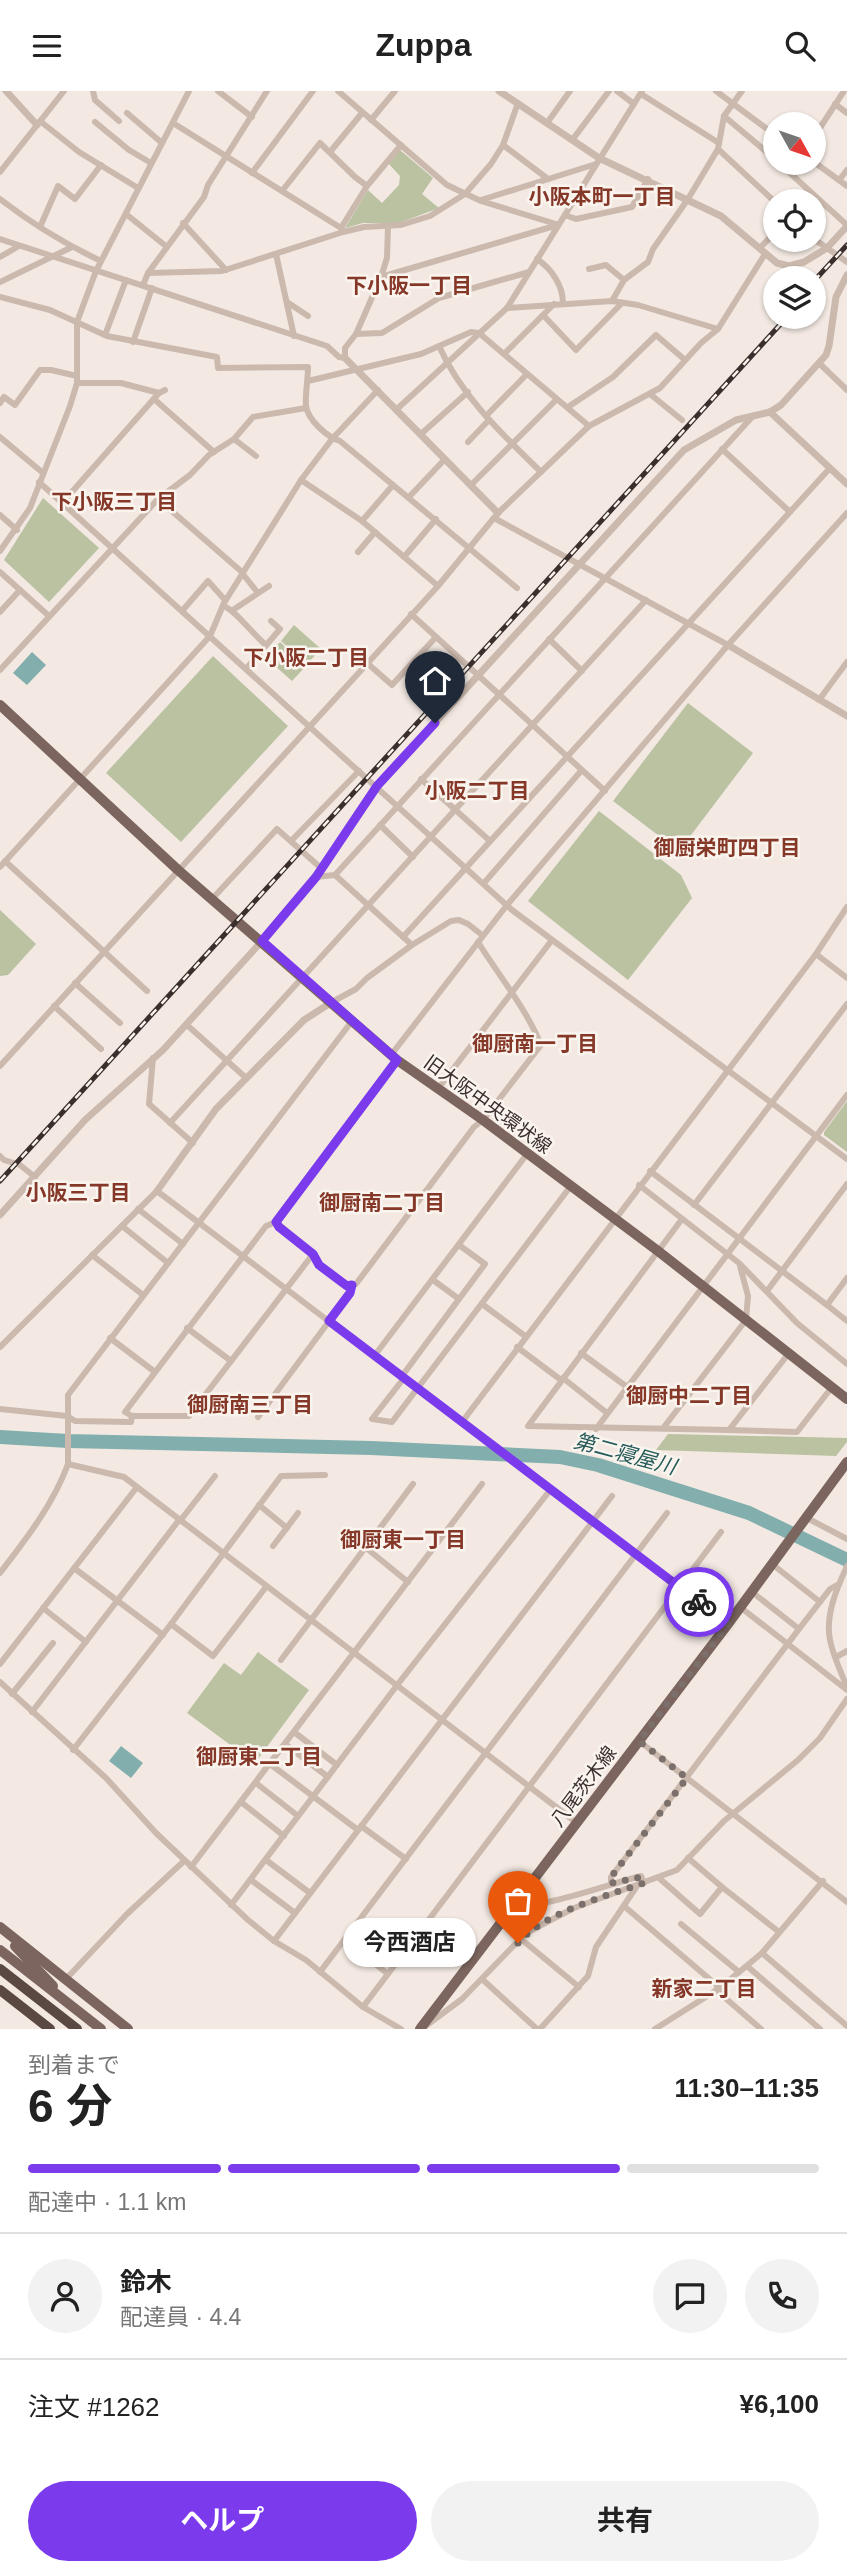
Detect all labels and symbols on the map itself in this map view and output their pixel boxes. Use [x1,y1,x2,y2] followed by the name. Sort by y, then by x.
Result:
[763,112,826,175] north arrow
[529,185,676,208] district label: 小阪本町一丁目
[346,274,472,297] district label: 下小阪一丁目
[51,490,177,513] district label: 下小阪三丁目
[243,646,369,669] district label: 下小阪二丁目
[405,651,465,723] pin
[425,779,530,802] district label: 小阪二丁目
[654,836,801,859] district label: 御厨栄町四丁目
[472,1032,598,1055] district label: 御厨南一丁目
[420,1051,555,1158] street label: 旧大阪中央環状線
[26,1181,131,1204] district label: 小阪三丁目
[319,1191,445,1214] district label: 御厨南二丁目
[626,1384,752,1407] district label: 御厨中二丁目
[187,1393,313,1416] district label: 御厨南三丁目
[571,1429,681,1479] water label: 第二寝屋川
[340,1528,466,1551] district label: 御厨東一丁目
[664,1567,734,1637] courier
[546,1742,620,1831] street label: 八尾茨木線
[196,1745,322,1768] district label: 御厨東二丁目
[488,1871,548,1943] pin
[343,1919,476,1967] callout: 今西酒店
[652,1977,757,2000] district label: 新家二丁目

